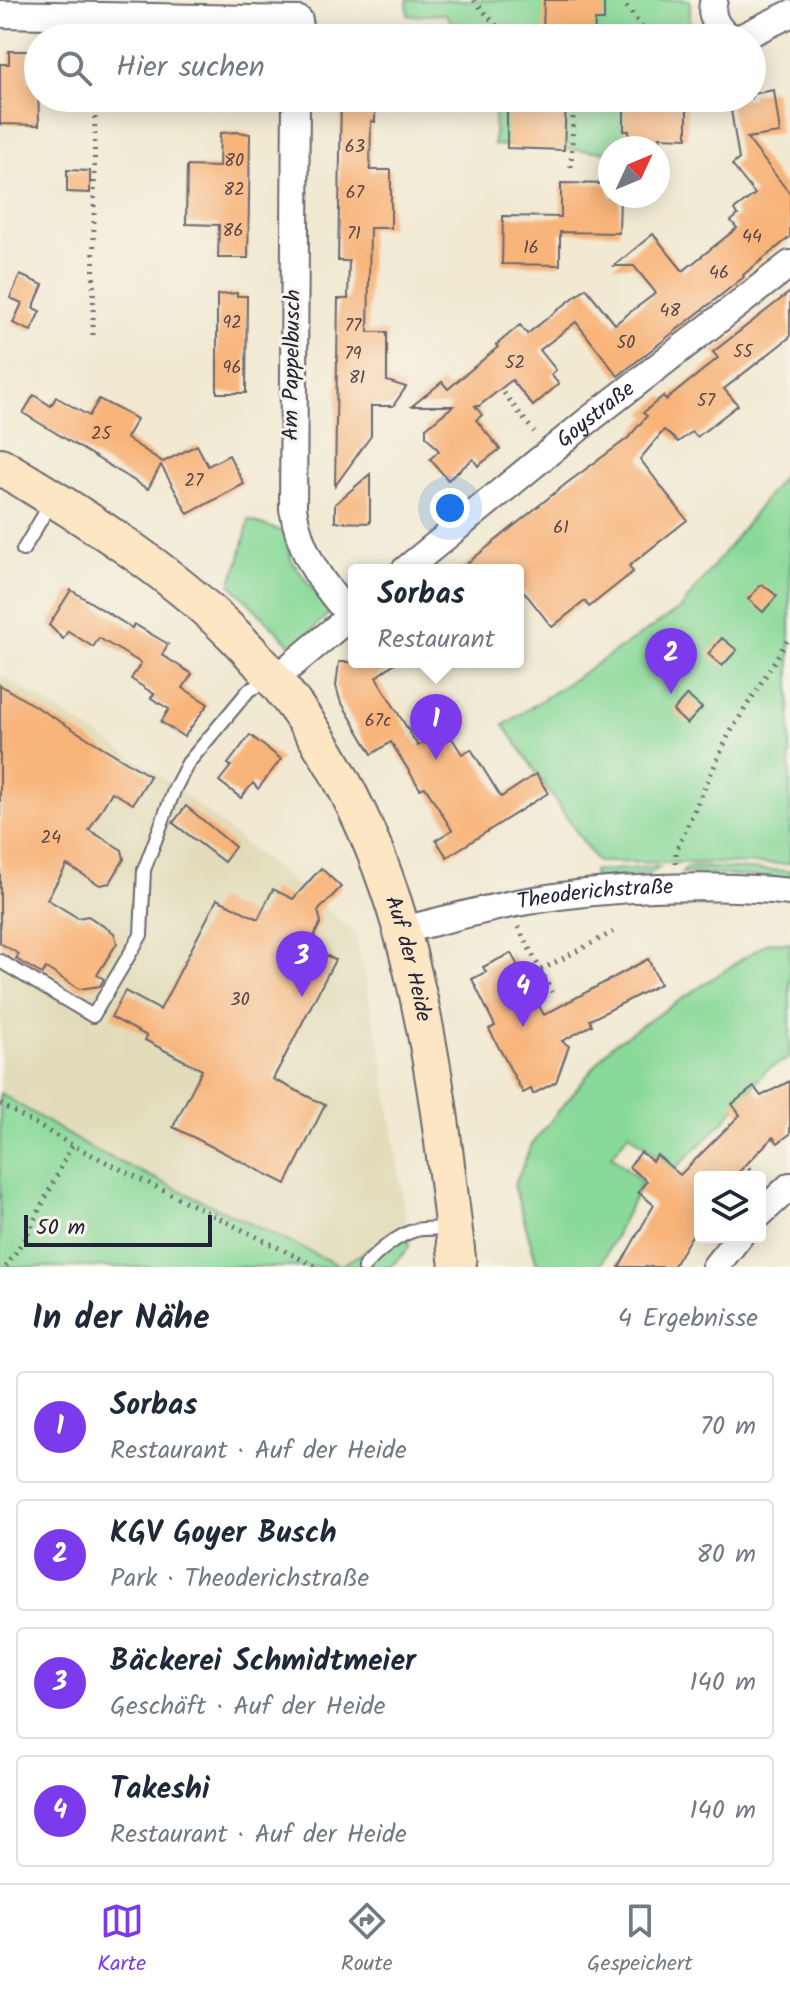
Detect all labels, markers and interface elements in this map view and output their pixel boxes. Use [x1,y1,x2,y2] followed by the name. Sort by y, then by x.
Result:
[24,24,766,112] search box
[116,44,265,92] text: Hier suchen
[52,46,96,90] icon: search
[345,133,365,162] house number: 63
[598,136,670,208] north arrow
[224,147,244,176] house number: 80
[223,176,245,205] house number: 82
[346,179,365,208] house number: 67
[223,217,243,246] house number: 86
[347,220,361,249] house number: 71
[742,223,762,252] house number: 44
[523,234,539,263] house number: 16
[709,259,729,288] house number: 46
[274,289,312,441] street label: Am Pappelbusch
[660,297,681,326] house number: 48
[222,309,242,338] house number: 92
[345,312,362,341] house number: 77
[617,329,635,358] house number: 50
[733,338,754,367] house number: 55
[344,340,362,369] house number: 79
[505,349,525,378] house number: 52
[223,354,241,383] house number: 96
[349,364,365,393] house number: 81
[549,373,643,457] street label: Goystraße
[697,387,716,416] house number: 57
[91,420,112,449] house number: 25
[185,467,204,496] house number: 27
[430,488,470,528] your location
[553,514,569,543] house number: 61
[348,564,524,668] popup
[377,571,465,619] text: Sorbas
[377,619,495,661] text: Restaurant
[645,628,697,694] pin: 2
[410,694,462,760] pin: 1
[365,707,391,736] house number: 67c
[41,824,61,853] house number: 24
[514,870,674,920] street label: Theoderichstraße
[375,891,441,1025] street label: Auf der Heide
[276,931,328,997] pin: 3
[497,961,549,1027] pin: 4
[230,986,250,1015] house number: 30
[694,1171,766,1243] map controls
[694,1171,766,1243] button: layers
[24,1211,212,1247] scale bar
[36,1211,85,1246] text: 50 m
[32,1292,210,1346] text: In der Nähe
[618,1298,758,1340] text: 4 Ergebnisse
[110,1382,197,1430] text: Sorbas
[56,1406,64,1448] text: 1
[700,1406,756,1448] text: 70 m
[110,1430,407,1472] text: Restaurant · Auf der Heide
[110,1510,337,1558] text: KGV Goyer Busch
[52,1534,68,1576] text: 2
[696,1534,756,1576] text: 80 m
[110,1558,369,1600] text: Park · Theoderichstraße
[110,1638,416,1686] text: Bäckerei Schmidtmeier
[53,1662,67,1704] text: 3
[689,1662,756,1704] text: 140 m
[110,1686,386,1728] text: Geschäft · Auf der Heide
[110,1766,210,1814] text: Takeshi
[53,1790,67,1832] text: 4
[689,1790,756,1832] text: 140 m
[110,1814,407,1856] text: Restaurant · Auf der Heide
[97,1899,146,1982] tab: Karte
[341,1899,393,1982] tab: Route
[587,1899,693,1982] tab: Gespeichert

